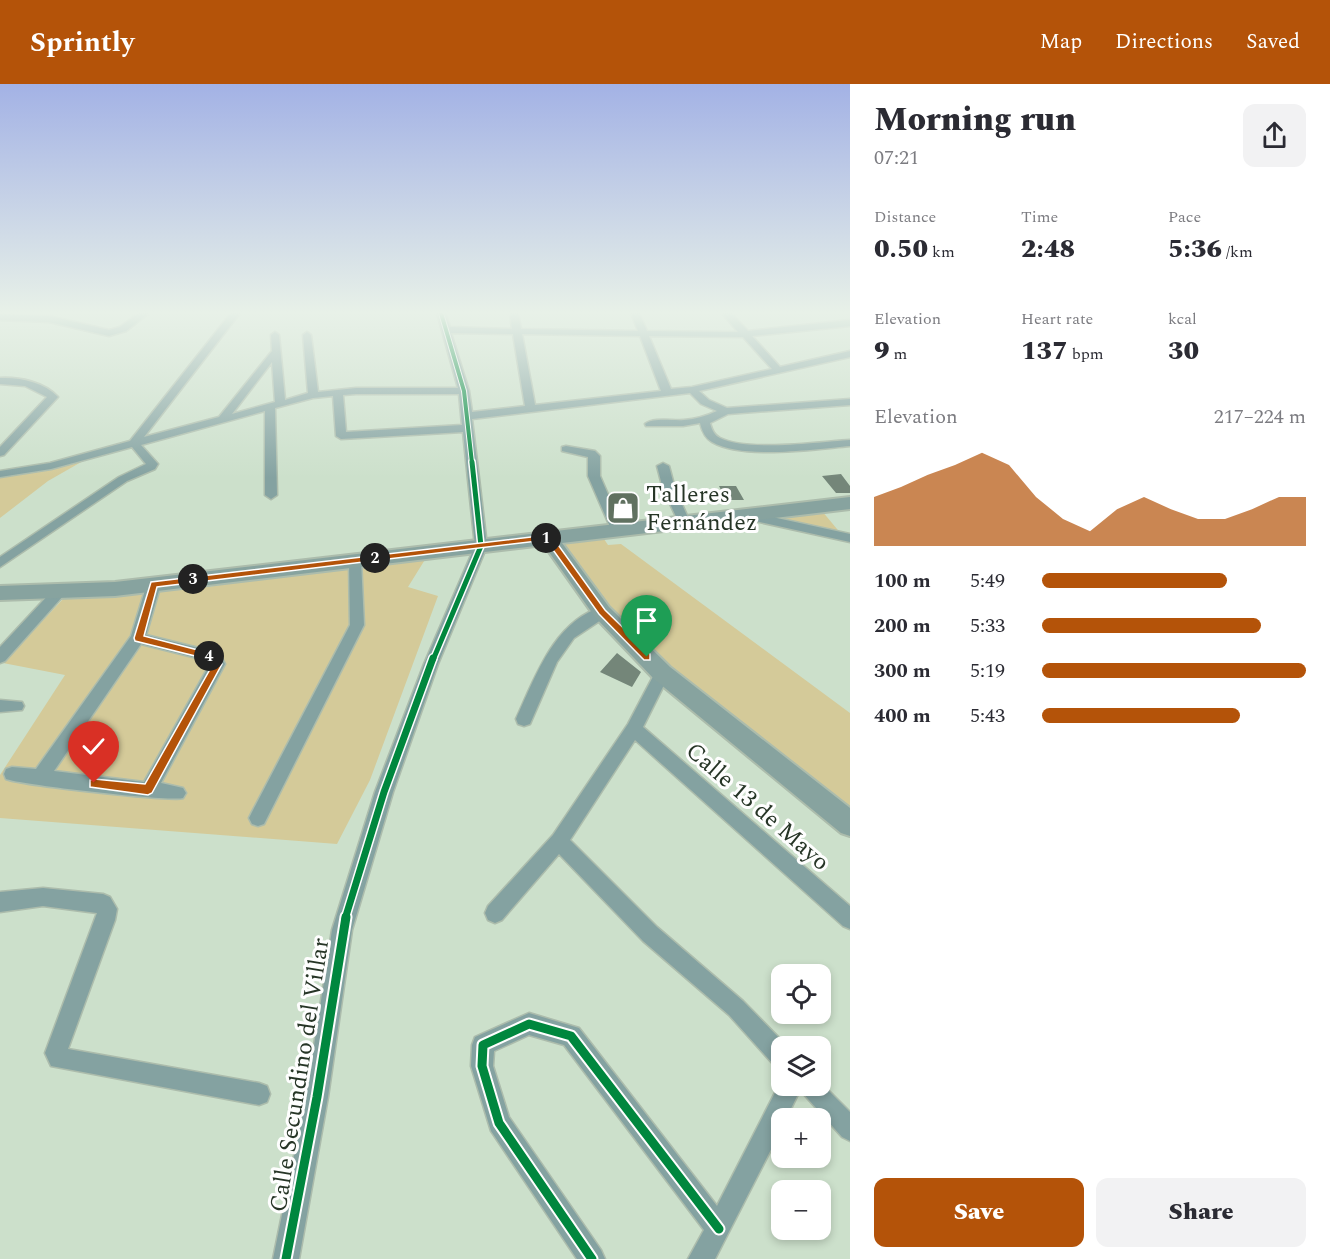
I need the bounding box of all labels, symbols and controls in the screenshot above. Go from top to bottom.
text: Sprintly [30,21,134,64]
text: Map [1040,26,1082,58]
text: Directions [1115,26,1213,58]
text: Saved [1246,26,1300,58]
text: Morning run [874,95,1076,145]
button: share [1243,104,1306,167]
text: 07:21 [874,143,919,173]
text: Distance [874,205,936,229]
text: Time [1021,205,1058,229]
text: Pace [1168,205,1201,229]
text: 0.50 [874,229,928,269]
text: 2:48 [1021,229,1075,269]
text: 5:36 [1168,229,1222,269]
text: km [928,240,955,264]
text: /km [1222,240,1253,264]
text: Elevation [874,307,941,331]
text: Heart rate [1021,307,1093,331]
text: kcal [1168,307,1197,331]
text: 9 [874,331,890,371]
text: 137 [1021,331,1068,371]
text: 30 [1168,331,1199,371]
text: m [890,342,907,366]
text: bpm [1068,342,1104,366]
text: Elevation [874,402,958,432]
text: 217–224 m [1214,402,1306,432]
place label: Talleres Fernández [646,477,757,541]
shop icon: Talleres Fernández [605,490,641,526]
pin: 1 [531,523,561,553]
text: 1 [542,526,550,550]
pin: 2 [360,543,390,573]
text: 2 [371,546,379,570]
pin: 3 [178,564,208,594]
text: 100 m [874,566,931,596]
text: 5:49 [970,566,1005,596]
text: 3 [189,567,197,591]
pin [621,595,672,657]
icon: arrive [630,604,663,637]
text: 200 m [874,611,931,641]
text: 5:33 [970,611,1005,641]
pin: 4 [194,641,224,671]
text: 4 [205,644,213,668]
text: 300 m [874,656,931,686]
text: 5:19 [970,656,1005,686]
text: 400 m [874,701,931,731]
text: 5:43 [970,701,1005,731]
pin [68,721,119,783]
icon: check [77,730,110,763]
street label: Calle 13 de Mayo [677,734,837,880]
street label: Calle Secundino del Villar [261,935,339,1215]
map controls [771,964,831,1240]
button: locate [771,964,831,1024]
button: layers [771,1036,831,1096]
button: + [771,1108,831,1168]
button: Save [874,1178,1084,1247]
button: Share [1096,1178,1306,1247]
button: − [771,1180,831,1240]

